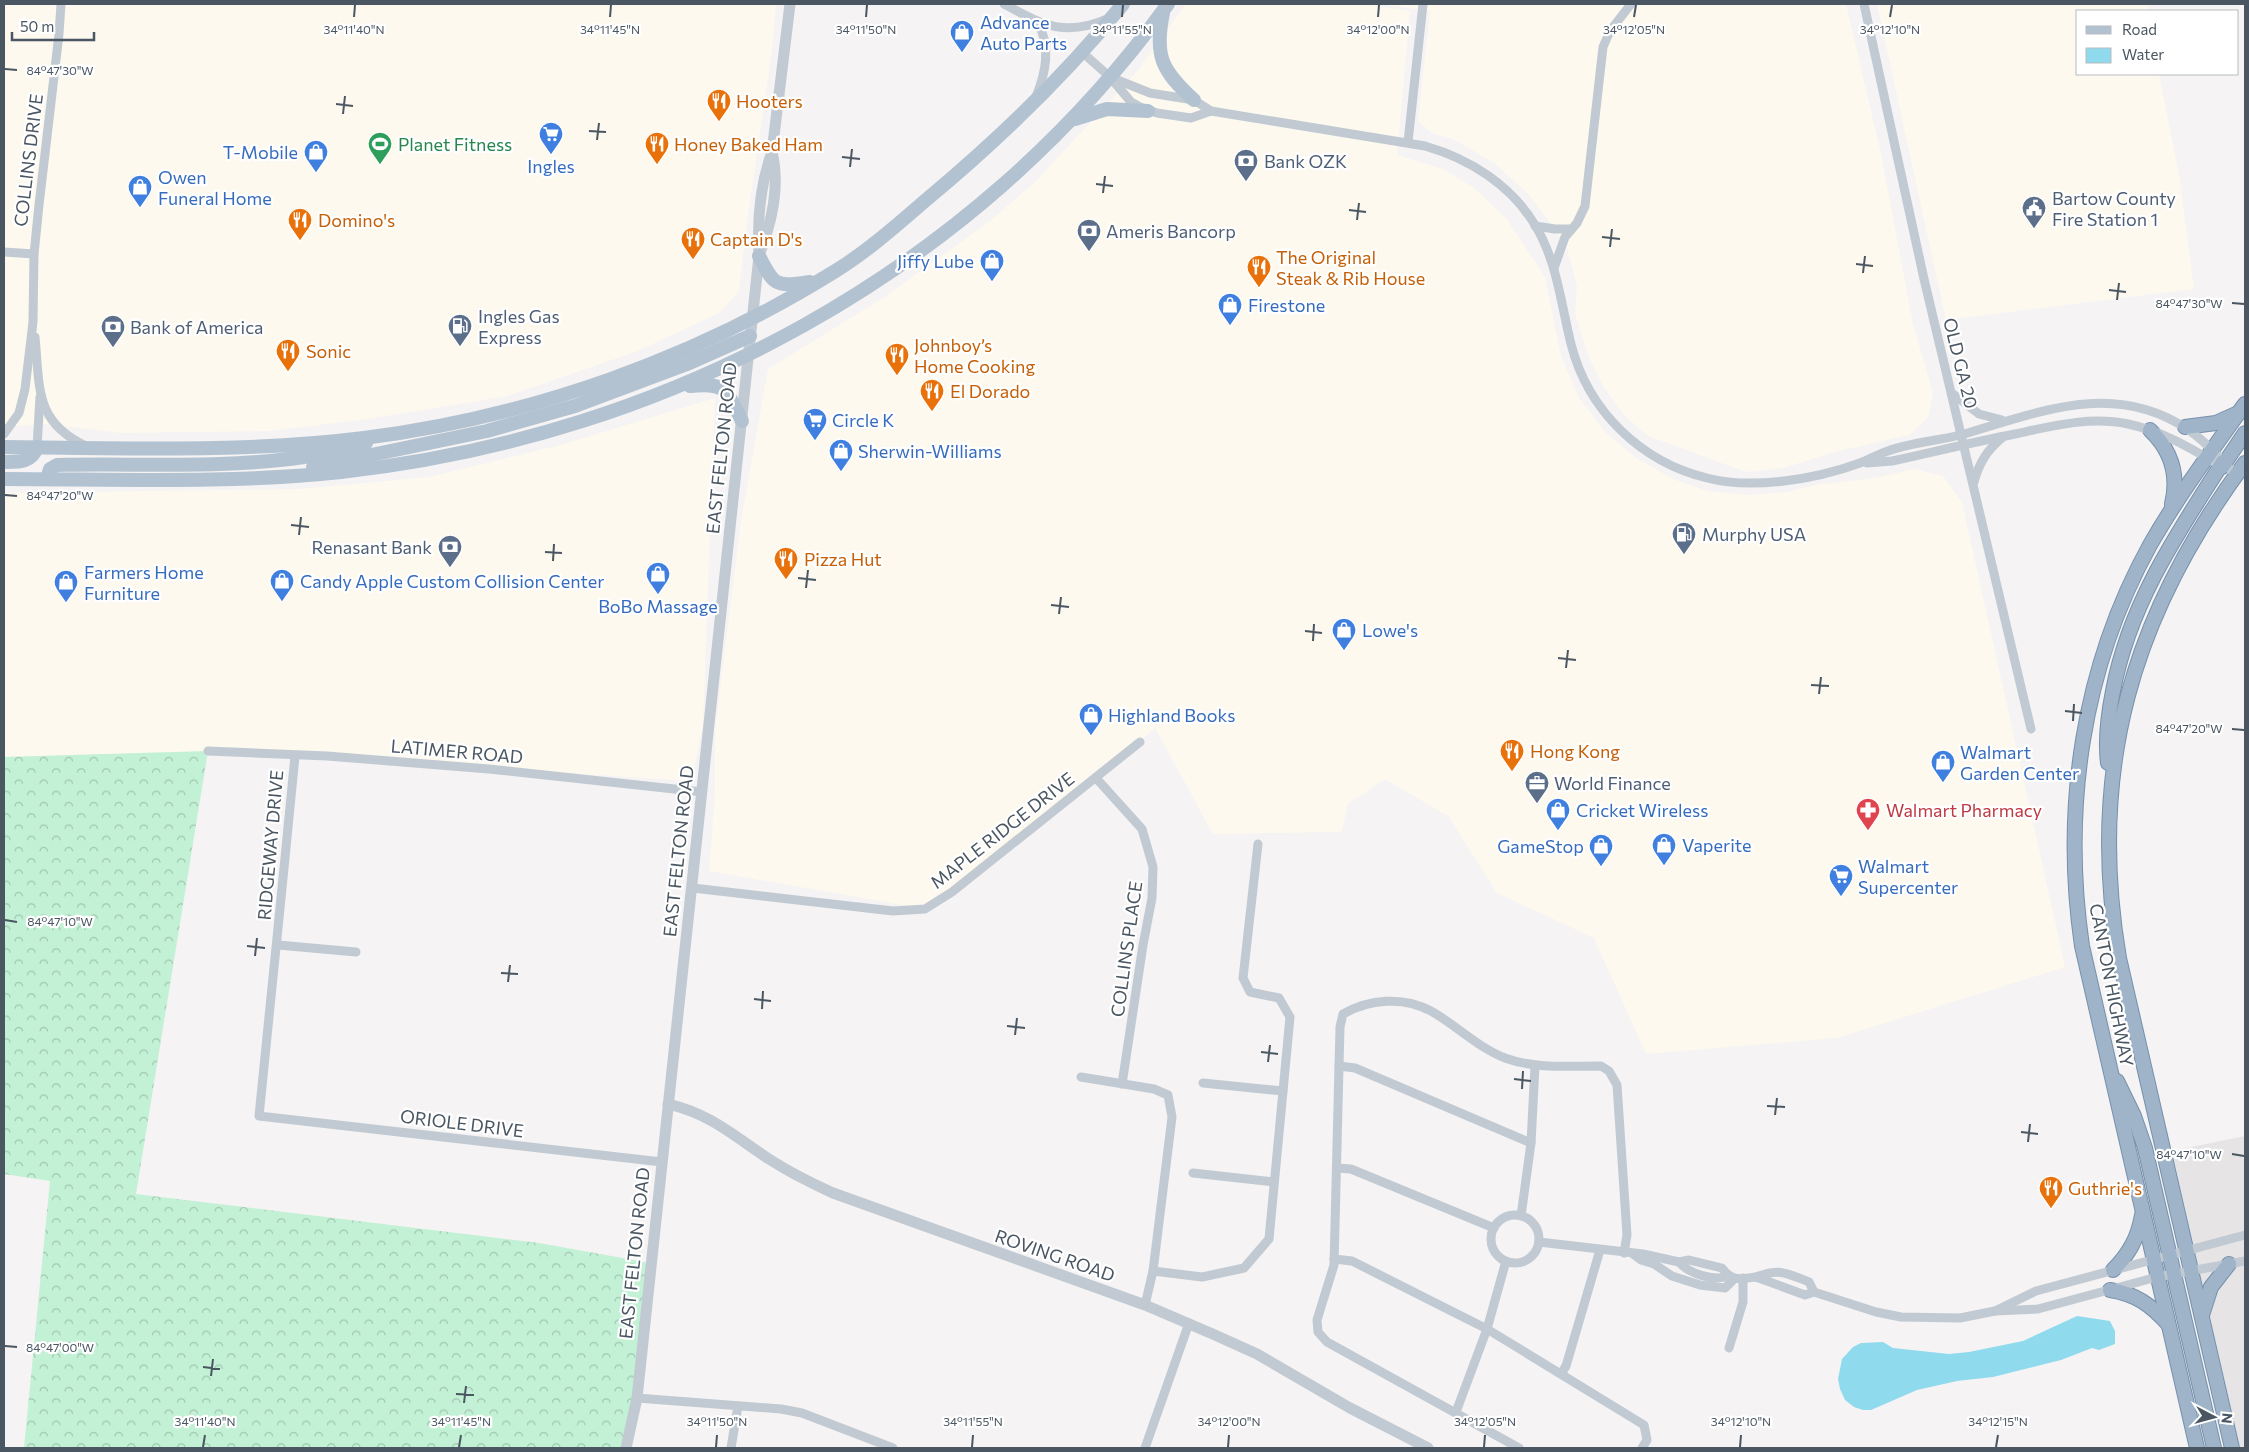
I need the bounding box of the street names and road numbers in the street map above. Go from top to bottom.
street label: COLLINS DRIVE [9,92,47,228]
street label: OLD GA 20 [1939,315,1983,411]
street label: EAST FELTON ROAD [701,361,741,535]
street label: LATIMER ROAD [390,734,524,768]
street label: EAST FELTON ROAD [658,764,698,938]
street label: MAPLE RIDGE DRIVE [926,767,1078,893]
street label: RIDGEWAY DRIVE [252,769,288,921]
street label: COLLINS PLACE [1106,880,1146,1018]
street label: CANTON HIGHWAY [2085,902,2139,1069]
street label: ORIOLE DRIVE [399,1105,525,1141]
street label: EAST FELTON ROAD [614,1166,654,1340]
street label: ROVING ROAD [992,1224,1118,1286]

